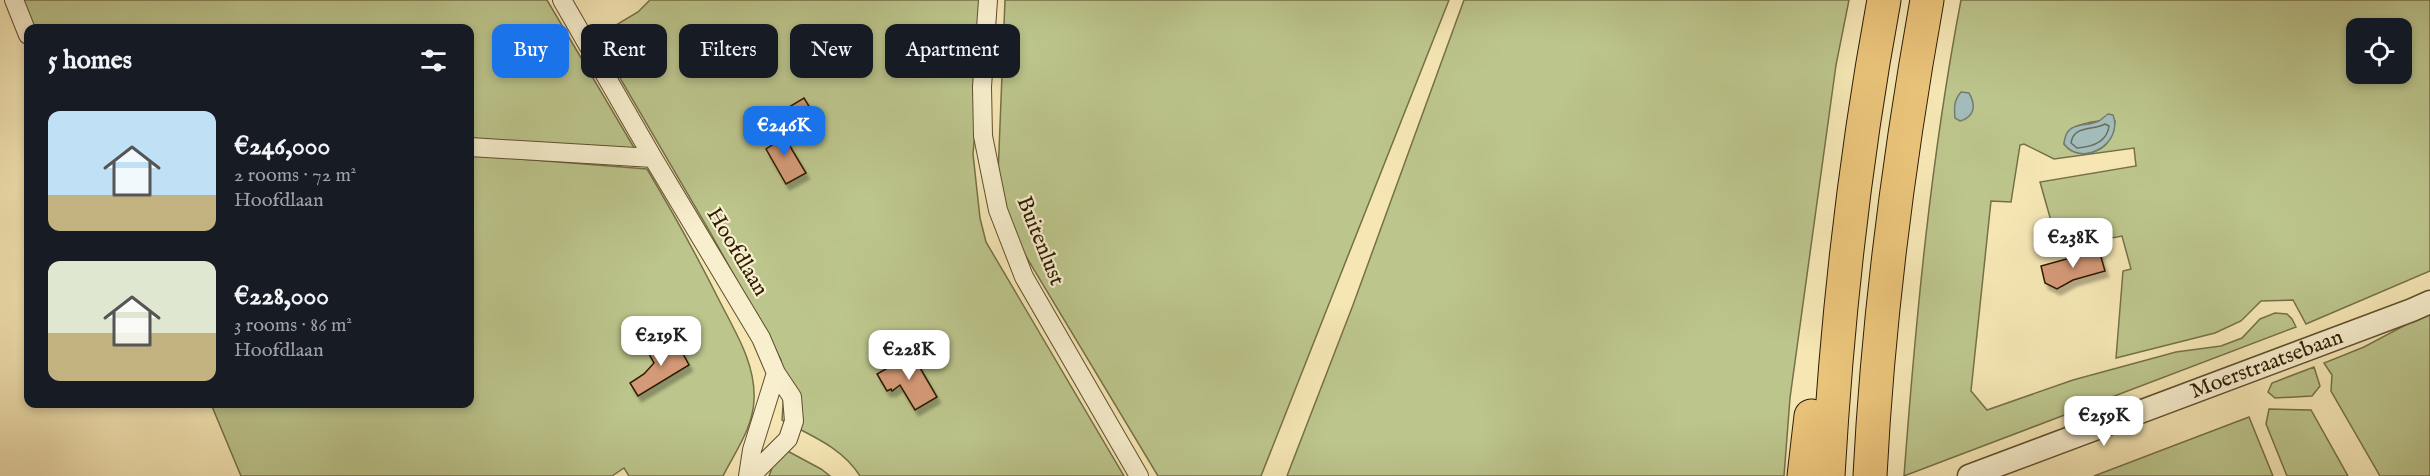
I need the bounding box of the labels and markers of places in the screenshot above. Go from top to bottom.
pin: €246K [742,106,826,157]
pin: €238K [2031,218,2115,269]
pin: €219K [619,316,703,367]
pin: €228K [867,330,951,381]
pin: €259K [2062,396,2146,447]

